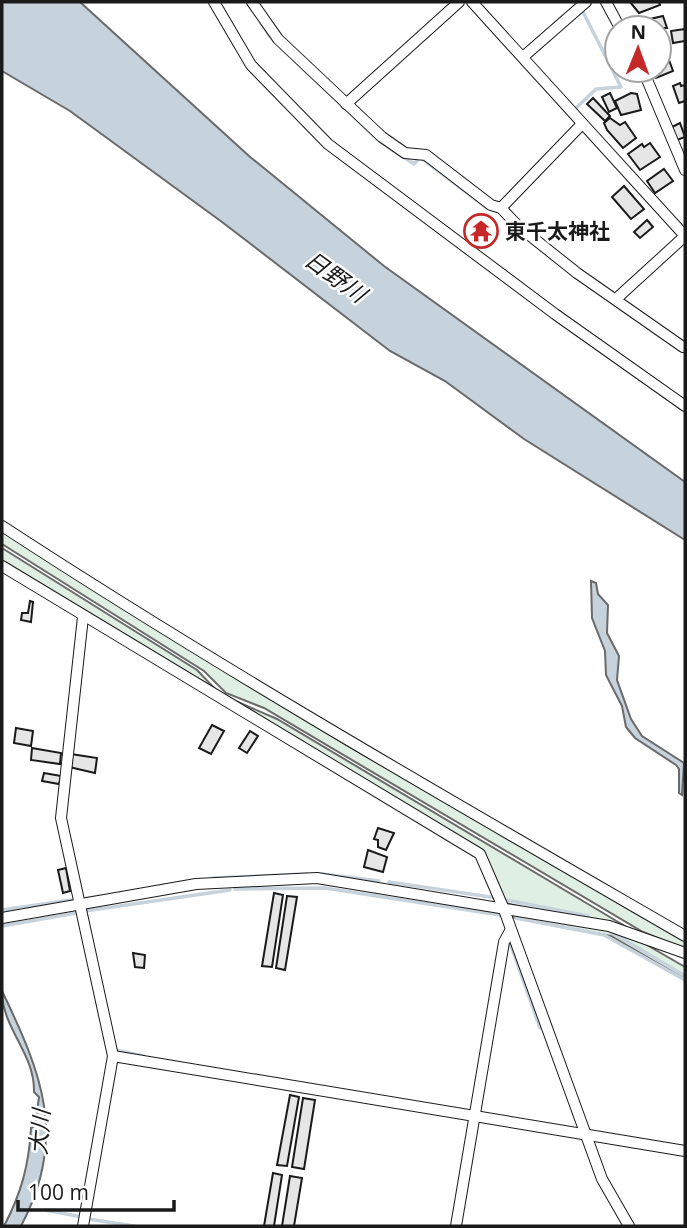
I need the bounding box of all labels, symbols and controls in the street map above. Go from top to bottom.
north arrow [603,14,673,84]
text: N [630,19,646,45]
temple icon: 東千太神社 [462,212,500,250]
place label: 東千太神社 [505,217,610,245]
water label: 日野川 [299,243,376,311]
water label: 大川 [21,1105,57,1156]
scale bar [18,1168,173,1212]
text: 100 m [28,1178,89,1206]

